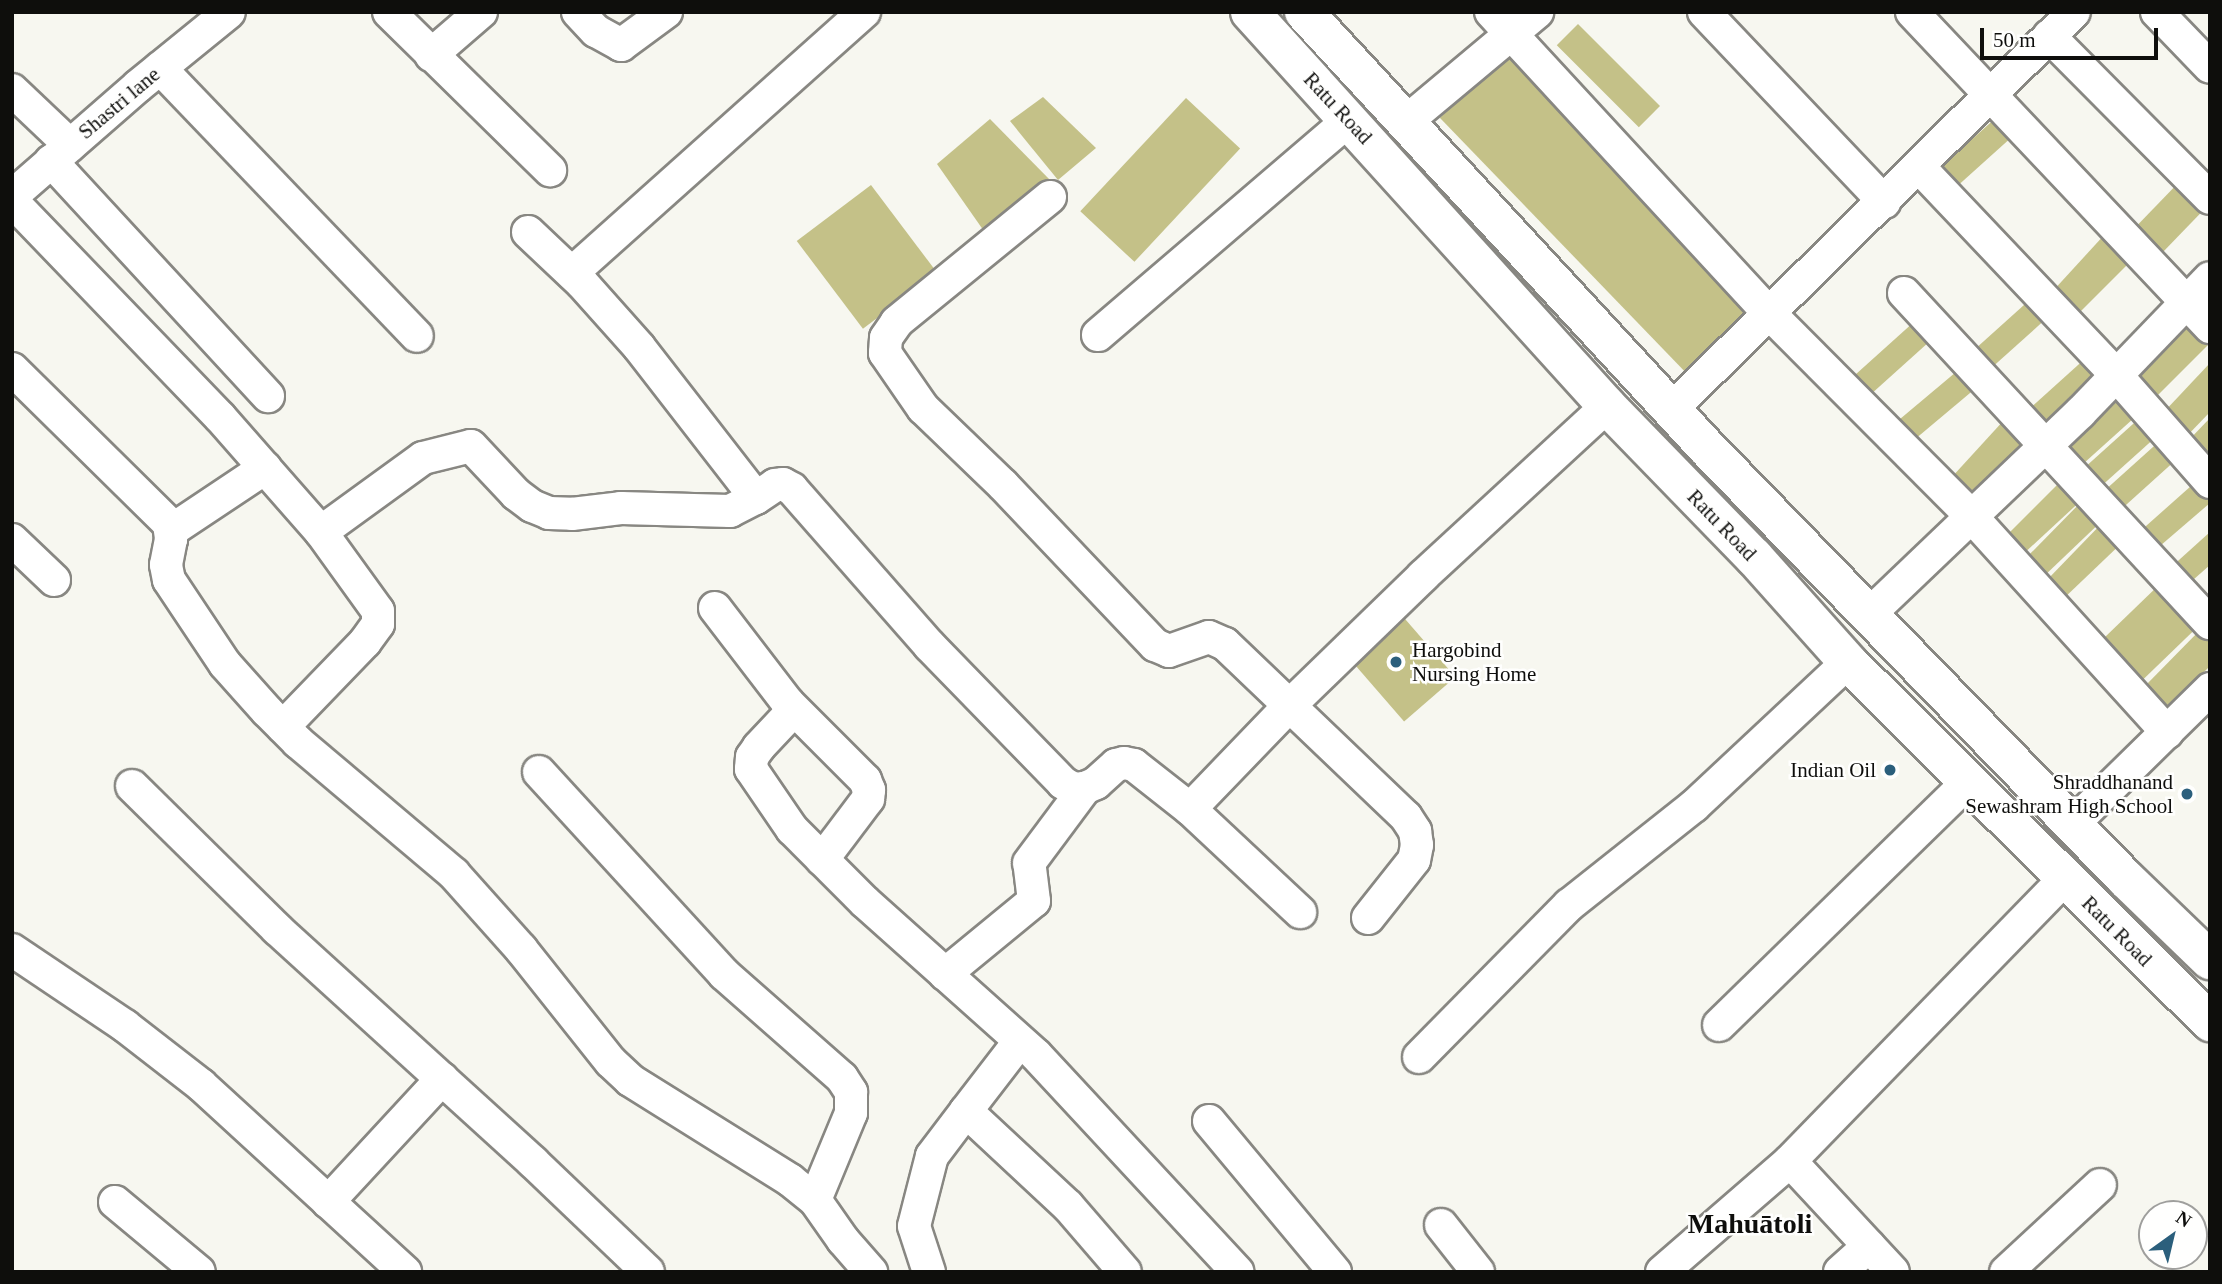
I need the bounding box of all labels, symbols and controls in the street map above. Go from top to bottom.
scale bar [1984,14,2162,58]
text: 50 m [1993,28,2036,52]
street label: Shastri lane [73,62,165,144]
street label: Ratu Road [1298,67,1378,149]
street label: Ratu Road [1682,484,1762,566]
place label: Hargobind Nursing Home [1412,637,1536,687]
marker: Hargobind Nursing Home [1386,652,1406,672]
place label: Indian Oil [1790,757,1876,783]
marker: Indian Oil [1882,762,1898,778]
place label: Shraddhanand Sewashram High School [1965,769,2173,819]
marker: Shraddhanand Sewashram High School [2179,786,2195,802]
street label: Ratu Road [2077,891,2157,971]
north arrow [2138,1200,2208,1270]
text: N [2172,1206,2195,1231]
district label: Mahuātoli [1688,1207,1812,1241]

